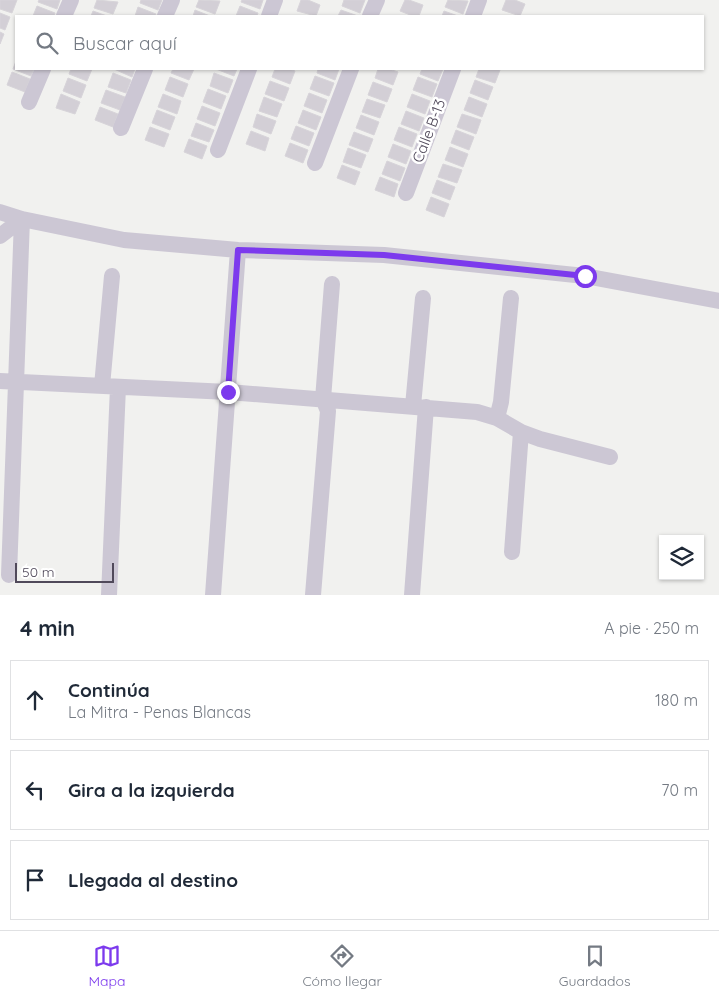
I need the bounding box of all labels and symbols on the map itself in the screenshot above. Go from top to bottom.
street label: Calle B-13 [408,96,449,165]
route start [574,265,597,288]
route end [217,381,240,404]
scale bar [15,560,114,583]

